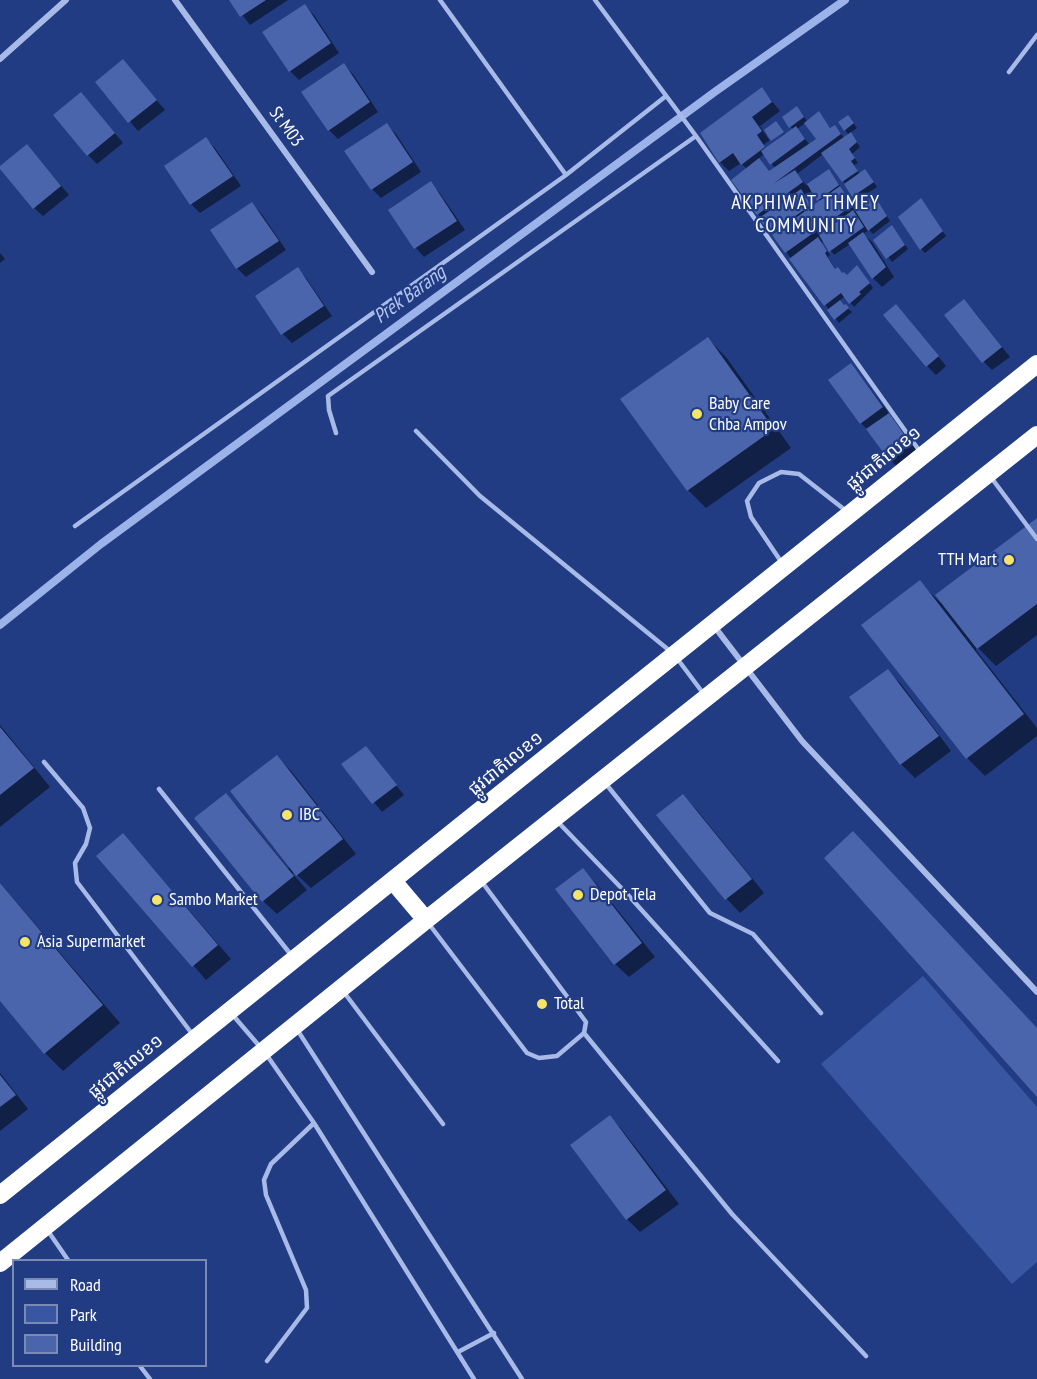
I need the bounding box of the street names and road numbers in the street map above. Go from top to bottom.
street label: St M03 [264,103,308,151]
street label: ផ្លូវជាតិលេខ១ [842,422,926,496]
street label: ផ្លូវជាតិលេខ១ [464,727,548,801]
street label: ផ្លូវជាតិលេខ១ [84,1030,168,1104]

